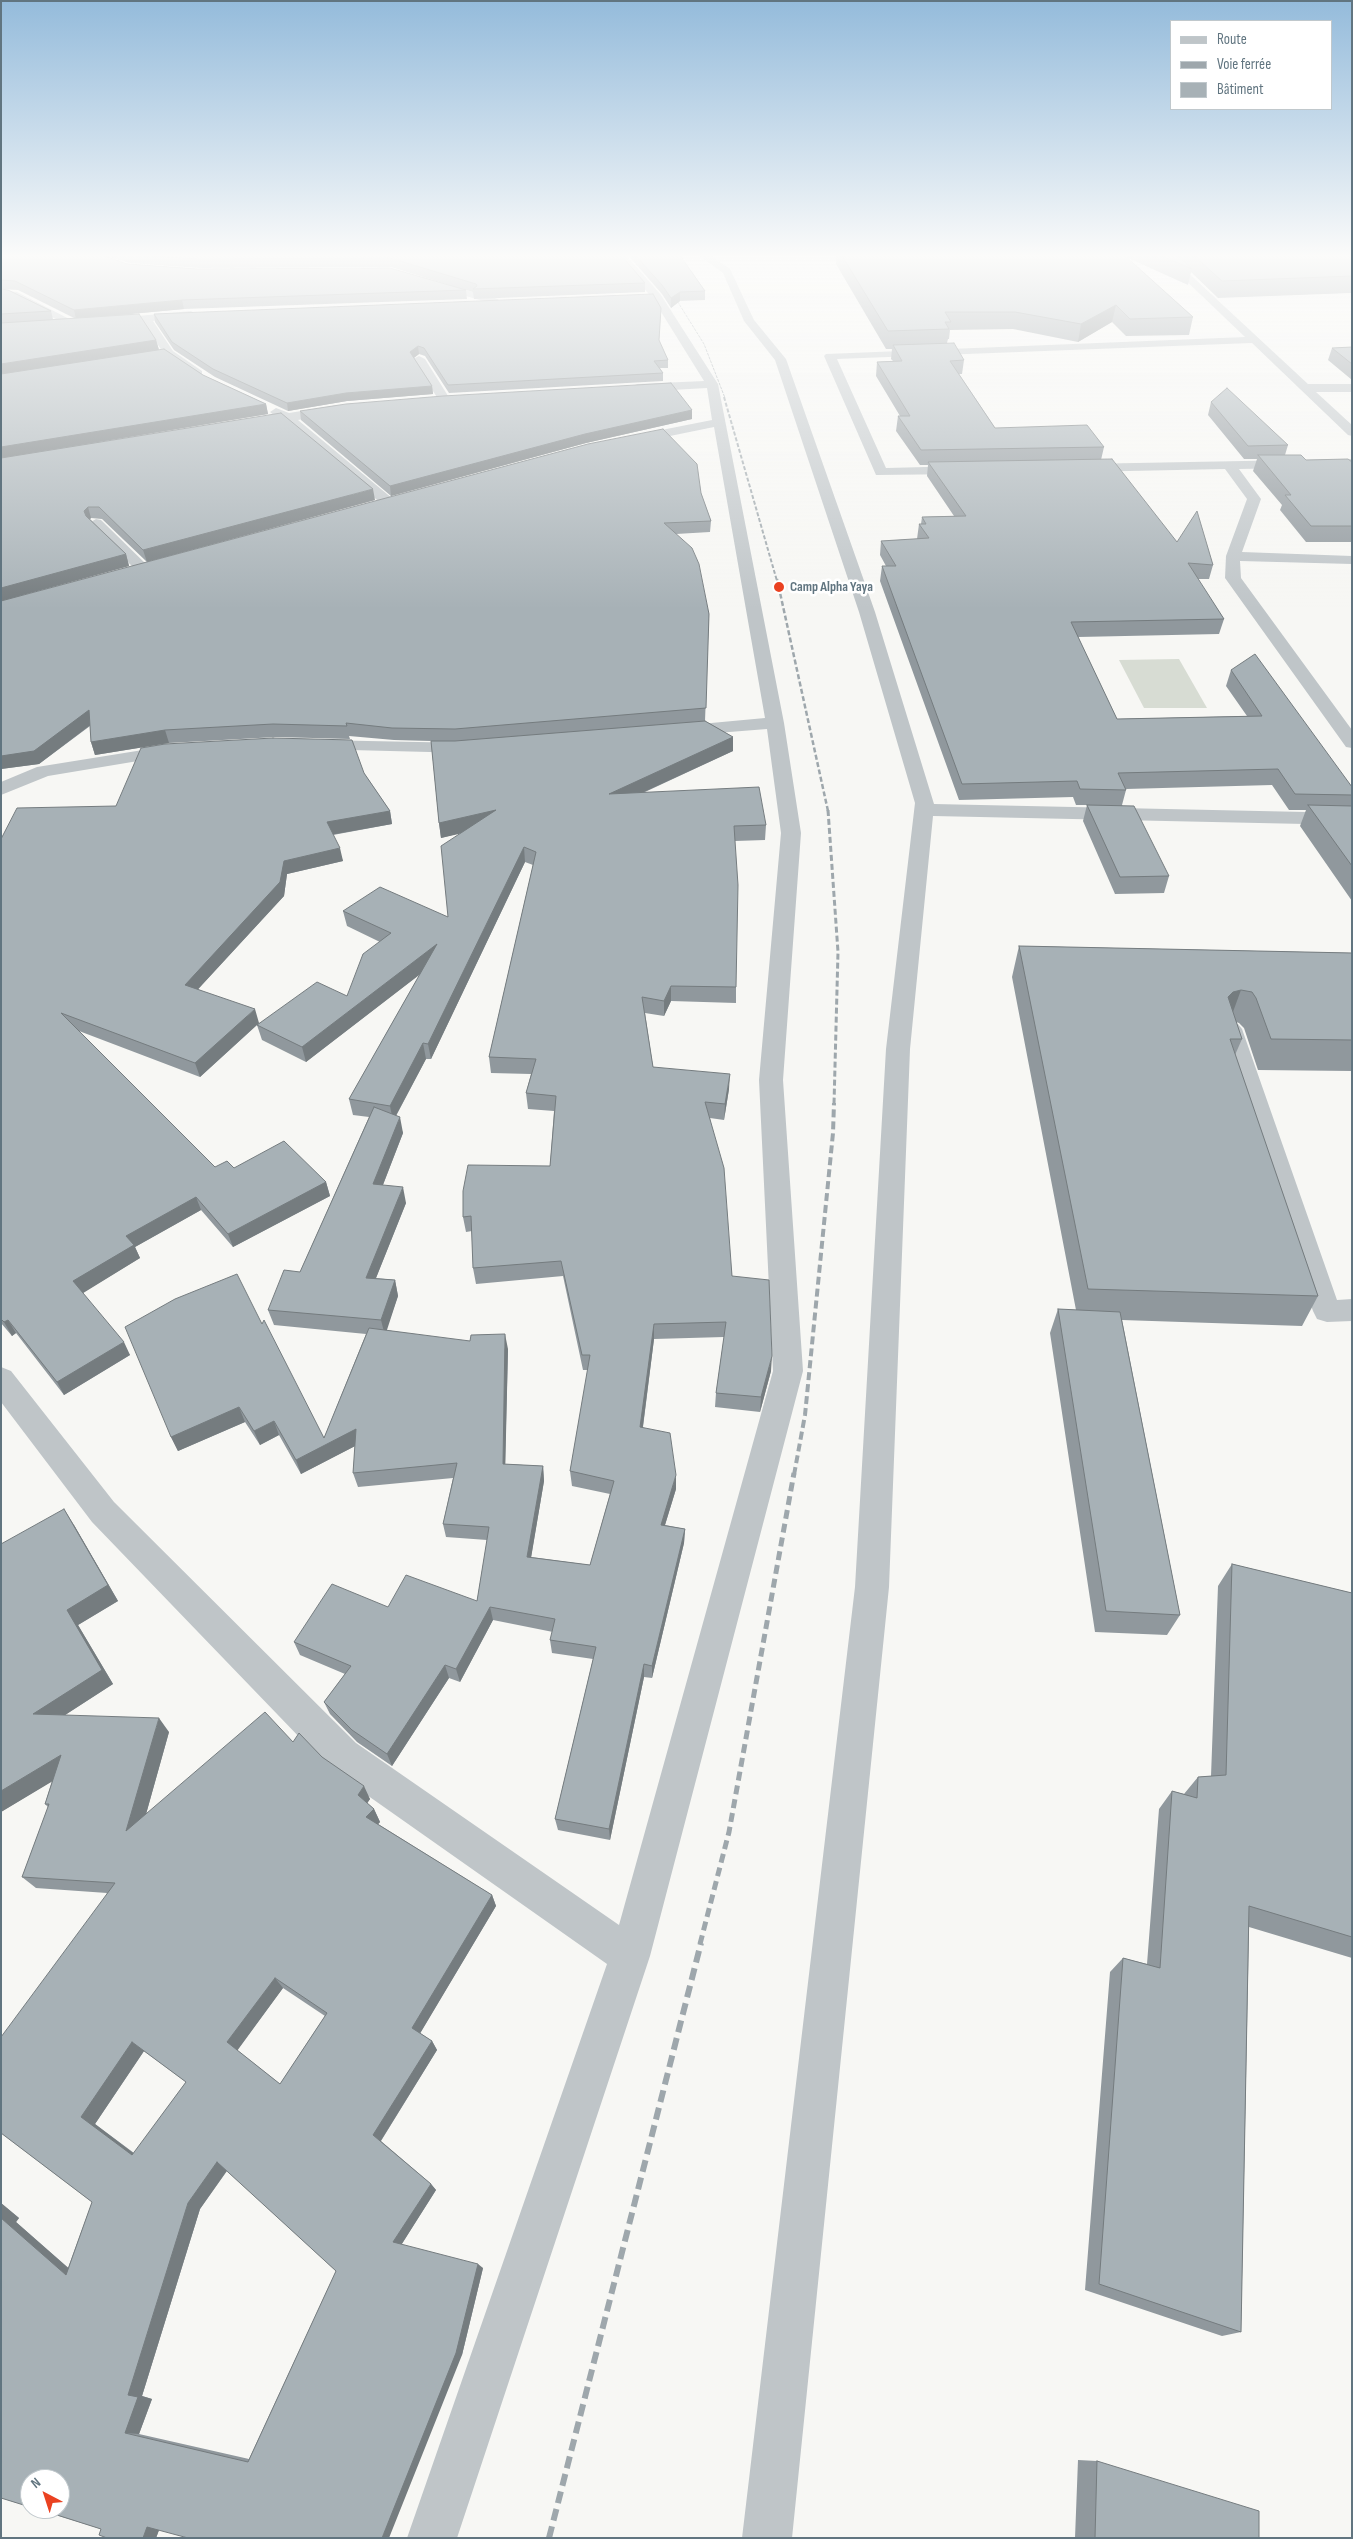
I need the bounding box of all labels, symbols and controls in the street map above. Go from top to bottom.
legend [1170,20,1333,110]
text: Route [1217,30,1247,49]
text: Voie ferrée [1217,55,1271,74]
text: Bâtiment [1217,80,1264,99]
place label: Camp Alpha Yaya [790,579,873,595]
marker: Camp Alpha Yaya [772,580,786,594]
north arrow [20,2469,70,2519]
text: N [27,2474,44,2492]

